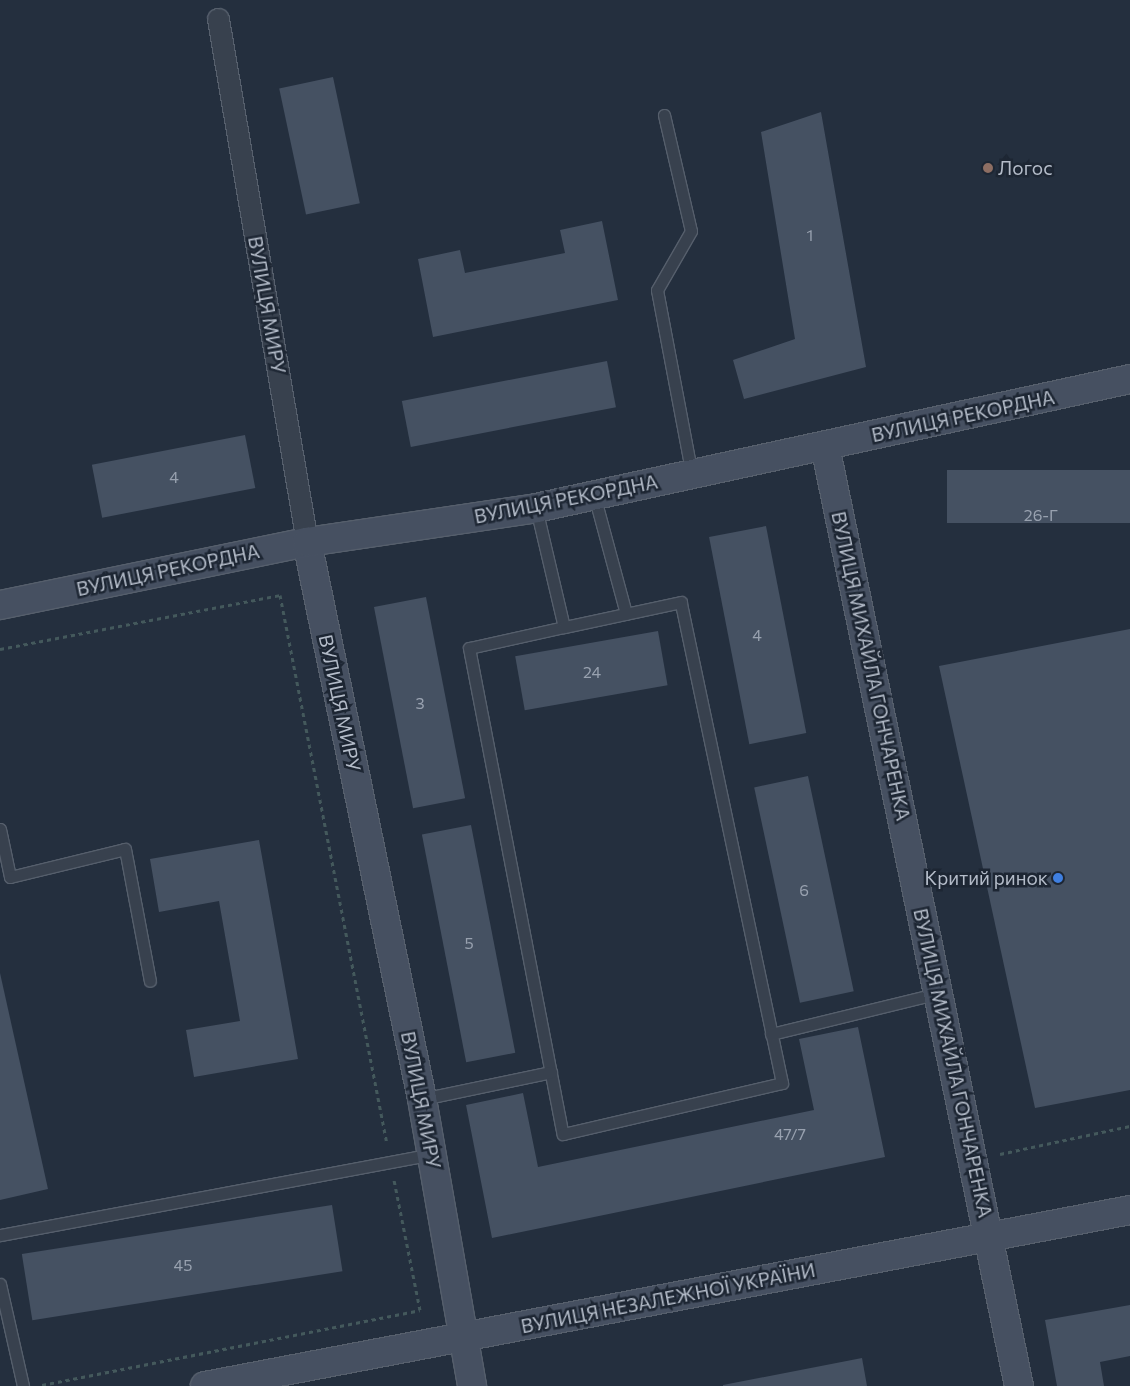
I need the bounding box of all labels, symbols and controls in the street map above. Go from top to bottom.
place label: Логос [998,157,1053,179]
marker: Логос [982,162,994,174]
house number: 1 [807,225,813,245]
street label: ВУЛИЦЯ МИРУ [244,234,290,376]
street label: ВУЛИЦЯ РЕКОРДНА [869,385,1057,447]
house number: 4 [169,467,179,487]
street label: ВУЛИЦЯ РЕКОРДНА [472,470,660,528]
house number: 26-Г [1024,505,1058,525]
street label: ВУЛИЦЯ МИХАЙЛА ГОНЧАРЕНКА [827,509,915,823]
street label: ВУЛИЦЯ РЕКОРДНА [74,539,262,601]
house number: 4 [752,625,762,645]
street label: ВУЛИЦЯ МИРУ [314,632,366,774]
house number: 24 [583,662,601,682]
house number: 3 [415,693,425,713]
place label: Критий ринок [925,867,1048,889]
marker: Критий ринок [1052,872,1064,884]
house number: 6 [799,880,809,900]
street label: ВУЛИЦЯ МИХАЙЛА ГОНЧАРЕНКА [909,906,997,1220]
house number: 5 [464,933,474,953]
street label: ВУЛИЦЯ МИРУ [397,1029,445,1171]
house number: 47/7 [774,1124,806,1144]
house number: 45 [174,1255,192,1275]
street label: ВУЛИЦЯ НЕЗАЛЕЖНОЇ УКРАЇНИ [519,1258,817,1338]

